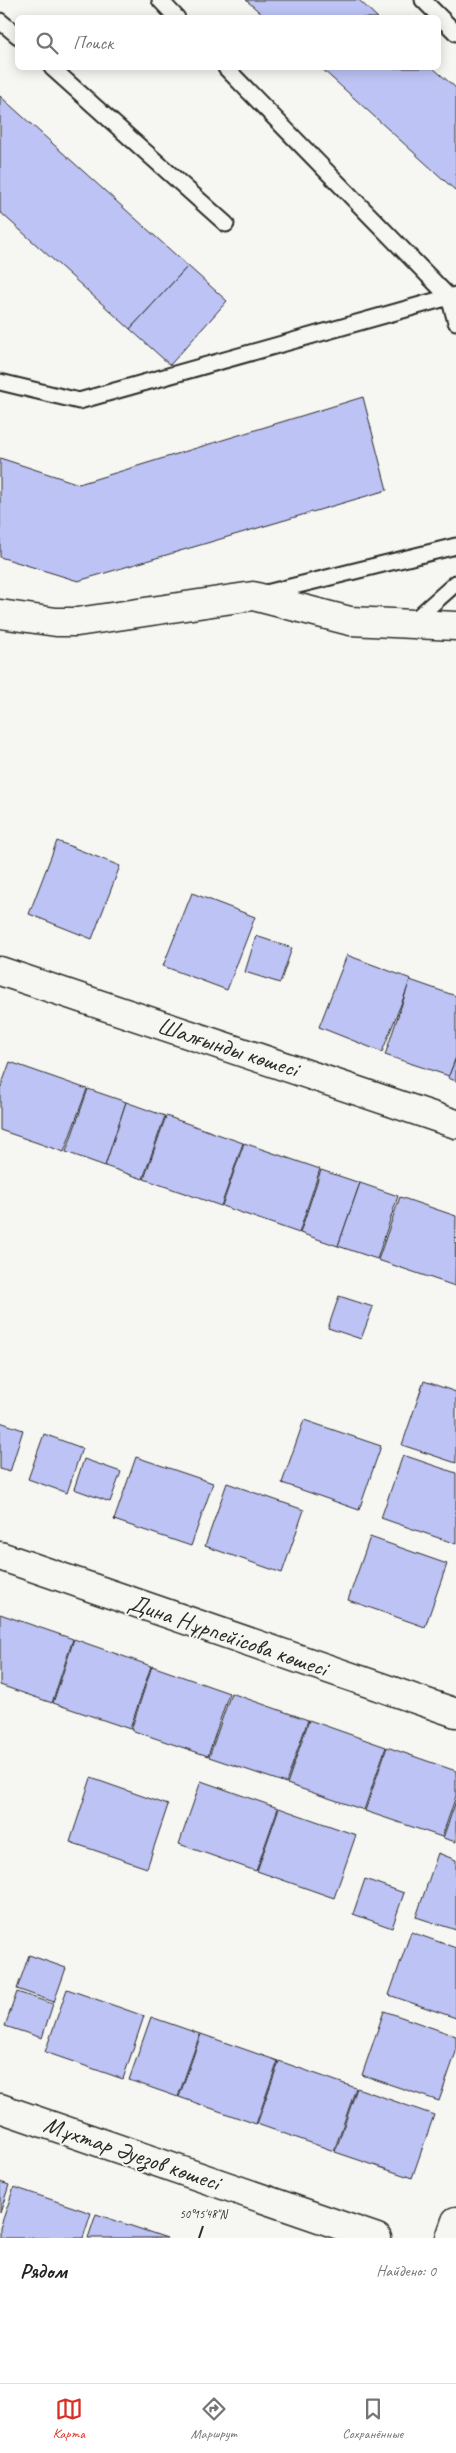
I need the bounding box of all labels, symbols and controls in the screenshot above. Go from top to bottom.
search box [15,15,441,70]
icon: search [33,29,61,57]
text: Поиск [73,31,113,55]
street label: Шалғынды көшесі [154,1010,304,1085]
street label: Дина Нұрпейісова көшесі [125,1587,334,1684]
street label: Мұхтар Әуезов көшесі [40,2109,226,2199]
text: 50°15'48"N [179,2206,228,2222]
text: Рядом [20,2258,67,2284]
text: Найдено: 0 [376,2261,436,2281]
tab: Карта [53,2395,85,2442]
tab: Маршрут [191,2395,237,2442]
tab: Сохранённые [342,2395,403,2442]

